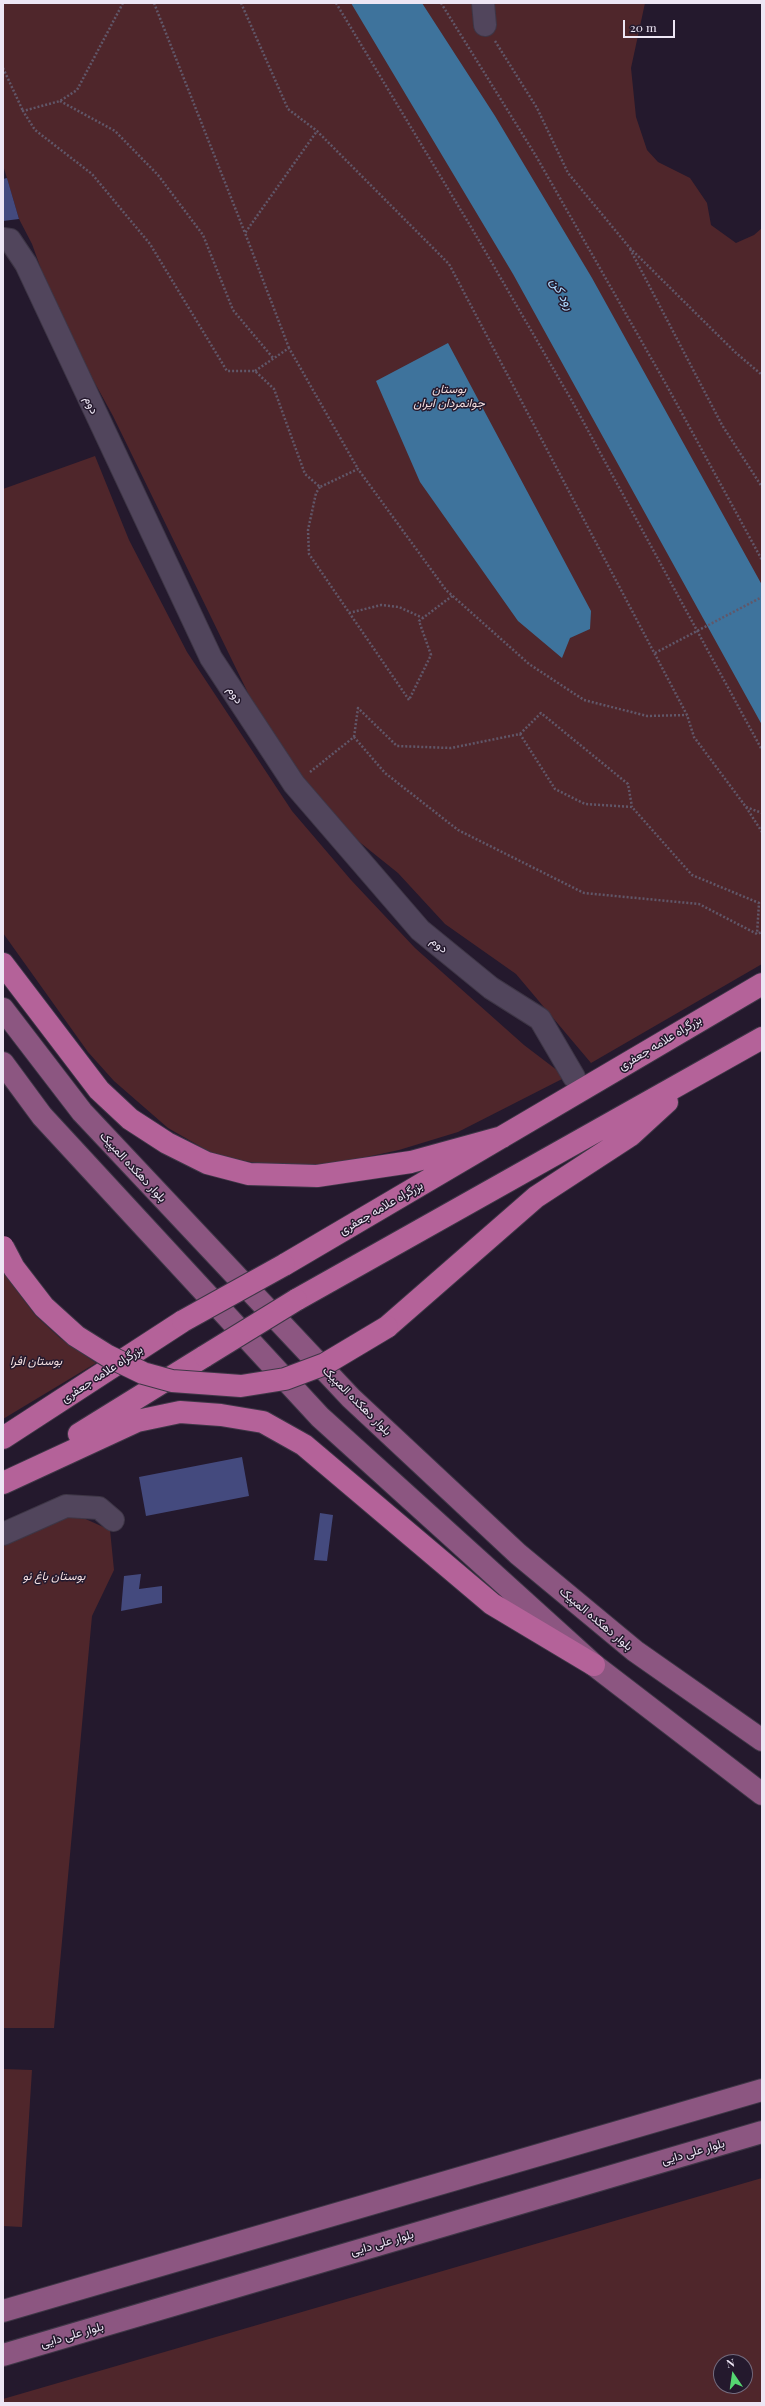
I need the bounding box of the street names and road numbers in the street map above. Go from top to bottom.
street label: دوم [81,394,101,416]
street label: دوم [224,683,246,707]
street label: دوم [427,934,451,956]
street label: بزرگراه علامه جعفری [616,1012,704,1074]
street label: بلوار دهکده المپیک [97,1129,169,1205]
street label: بزرگراه علامه جعفری [336,1178,426,1238]
street label: بزرگراه علامه جعفری [58,1342,146,1406]
street label: بلوار دهکده المپیک [320,1364,394,1438]
street label: بلوار دهکده المپیک [556,1584,636,1654]
street label: بلوار علی دایی [660,2136,726,2168]
street label: بلوار علی دایی [349,2227,415,2259]
street label: بلوار علی دایی [39,2319,105,2351]

